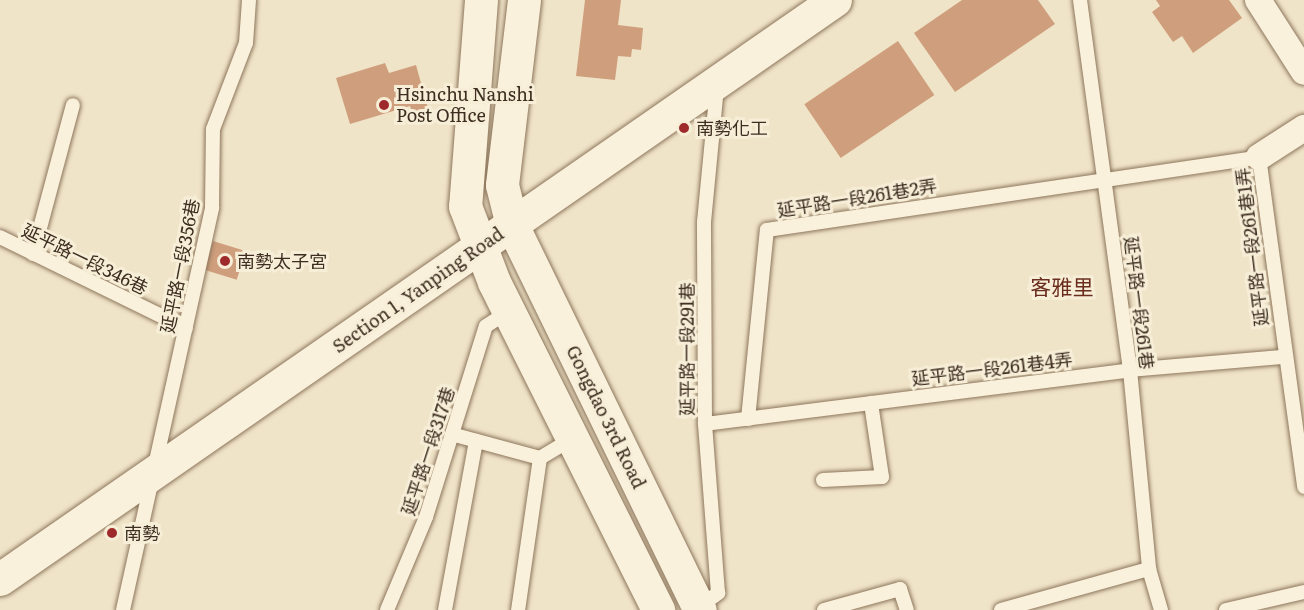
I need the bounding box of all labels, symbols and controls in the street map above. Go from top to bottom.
place label: Hsinchu Nanshi Post Office [396,84,534,127]
marker: Hsinchu Nanshi Post Office [377,98,391,112]
place label: 南勢化工 [696,117,768,139]
marker: 南勢化工 [677,121,691,135]
street label: 延平路一段261巷1弄 [1232,167,1272,327]
street label: 延平路一段261巷2弄 [776,175,938,221]
street label: 延平路一段356巷 [156,197,204,335]
street label: 延平路一段346巷 [19,219,151,299]
street label: Section 1, Yanping Road [328,223,508,357]
street label: 延平路一段261巷 [1120,235,1158,371]
place label: 南勢太子宮 [237,250,327,272]
marker: 南勢太子宮 [218,254,232,268]
district label: 客雅里 [1031,273,1093,299]
street label: 延平路一段291巷 [676,282,698,416]
street label: Gongdao 3rd Road [562,342,650,492]
street label: 延平路一段261巷4弄 [910,348,1074,390]
street label: 延平路一段317巷 [397,384,459,518]
place label: 南勢 [124,522,160,544]
marker: 南勢 [105,526,119,540]

